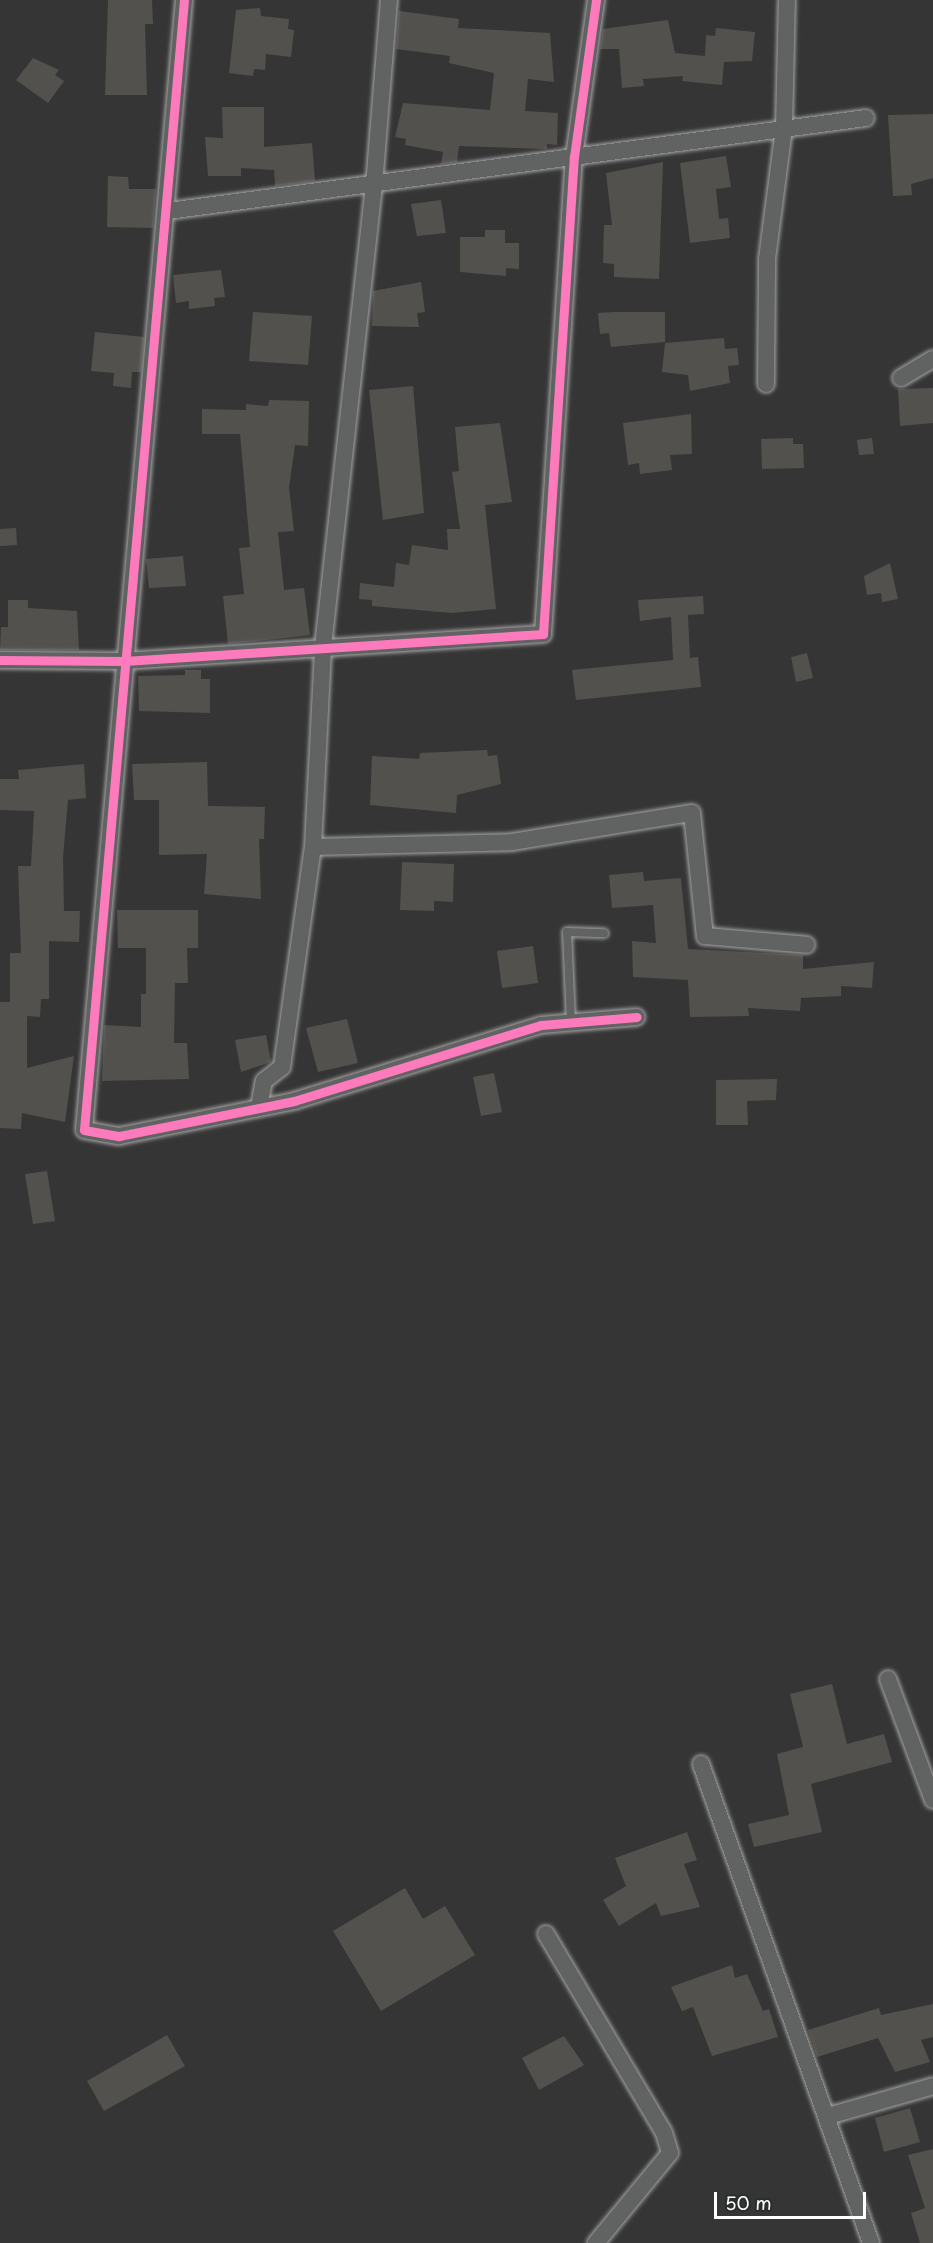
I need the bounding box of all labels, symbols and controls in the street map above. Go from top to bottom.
scale bar [717,2180,868,2218]
text: 50 m [725,2189,772,2216]

